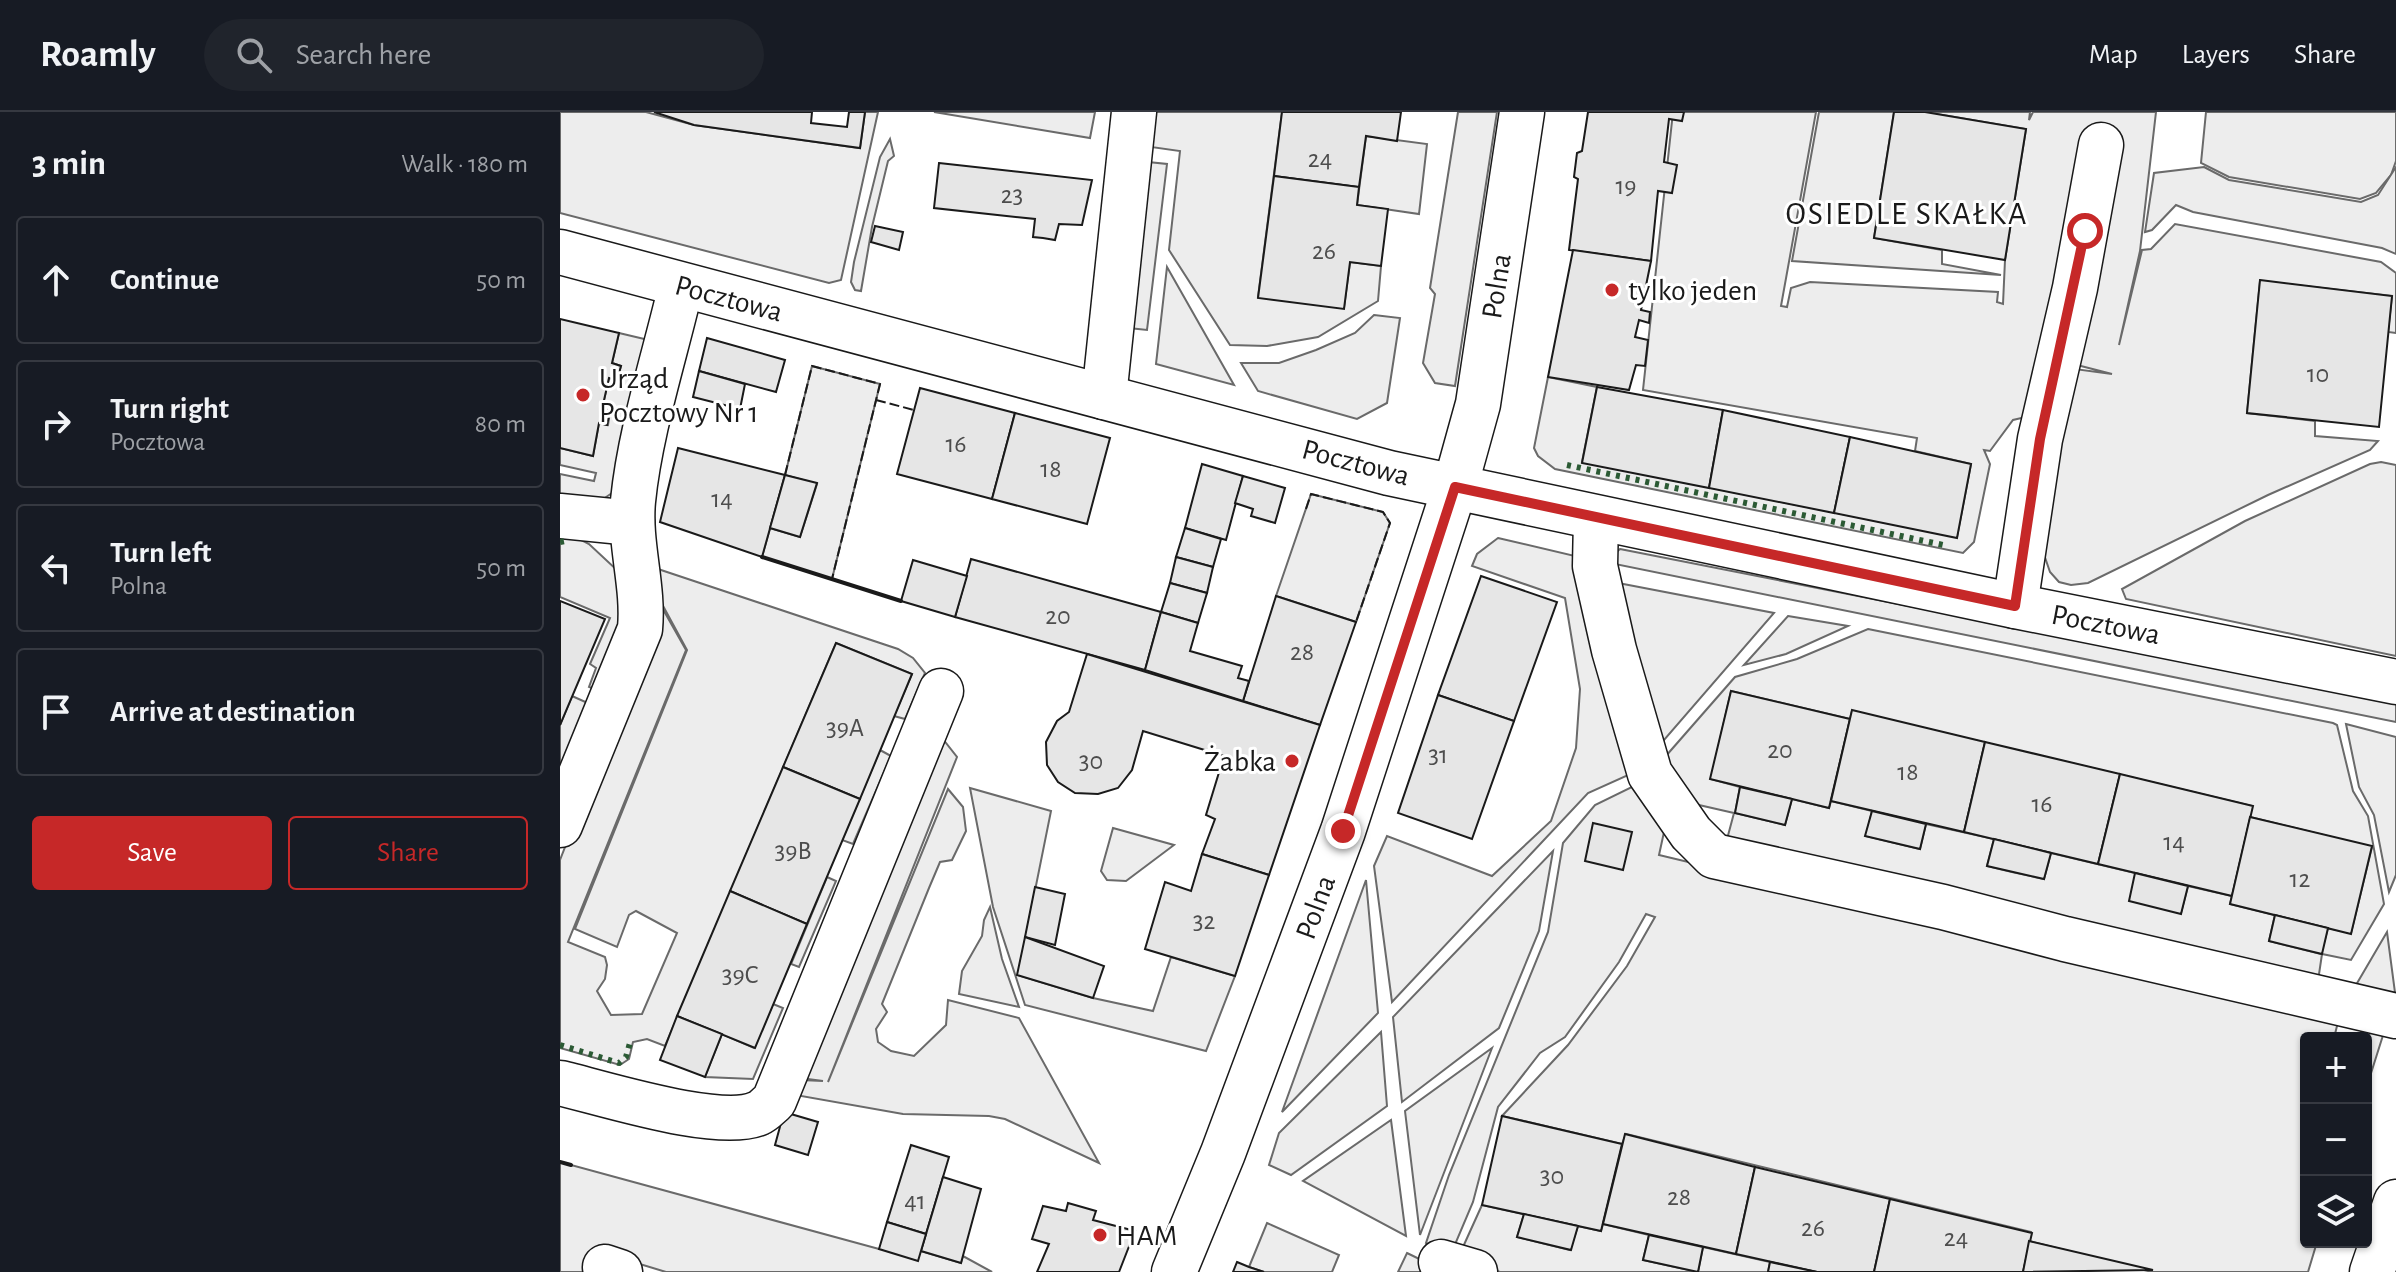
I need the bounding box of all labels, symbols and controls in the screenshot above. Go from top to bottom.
search box [204,19,764,91]
icon: search [232,33,276,77]
text: Roamly [40,36,156,74]
text: Search here [296,40,431,70]
text: Map [2089,41,2138,69]
text: Layers [2182,41,2250,69]
text: Share [2294,41,2356,69]
house number: 24 [1308,146,1332,172]
text: 3 min [32,147,106,181]
text: Walk · 180 m [401,151,528,177]
house number: 19 [1615,173,1637,199]
house number: 23 [1001,182,1023,208]
district label: OSIEDLE SKAŁKA [1786,198,2028,230]
route start [2067,213,2103,249]
house number: 26 [1312,238,1336,264]
street label: Polna [1477,251,1517,321]
icon: ahead [34,258,78,302]
text: Continue [110,265,219,295]
text: 50 m [476,267,526,293]
street label: Pocztowa [672,270,786,328]
place label: tylko jeden [1628,276,1757,306]
marker: tylko jeden [1603,281,1621,299]
house number: 10 [2307,361,2329,387]
place label: Urząd Pocztowy Nr 1 [599,364,759,428]
marker: Urząd Pocztowy Nr 1 [574,386,592,404]
text: Turn right [110,394,229,424]
icon: right [34,402,78,446]
text: 80 m [475,411,526,437]
text: Pocztowa [110,429,205,455]
house number: 16 [945,431,967,457]
street label: Pocztowa [1299,434,1413,492]
house number: 18 [1040,456,1062,482]
house number: 14 [711,486,733,512]
text: Turn left [110,538,211,568]
icon: left [34,546,78,590]
text: 50 m [476,555,526,581]
text: Polna [110,573,167,599]
street label: Pocztowa [2049,600,2163,650]
house number: 20 [1045,603,1071,629]
house number: 28 [1290,639,1314,665]
icon: arrive [34,690,78,734]
text: Arrive at destination [110,697,356,727]
house number: 39A [826,715,864,741]
house number: 20 [1767,737,1793,763]
house number: 31 [1428,742,1448,768]
place label: Żabka [1204,745,1276,777]
house number: 30 [1079,748,1103,774]
marker: Żabka [1283,752,1301,770]
house number: 18 [1897,759,1919,785]
house number: 16 [2031,791,2053,817]
route end [1325,813,1361,849]
button: Save [32,816,272,890]
button: Share [288,816,528,890]
house number: 14 [2163,829,2185,855]
house number: 39B [775,838,811,864]
house number: 12 [2290,866,2311,892]
street label: Polna [1291,871,1341,943]
house number: 32 [1193,908,1215,934]
house number: 39C [722,962,758,988]
map controls [2300,1032,2372,1248]
button: + [2300,1032,2372,1104]
button: − [2300,1104,2372,1176]
house number: 30 [1540,1163,1564,1189]
button: layers [2300,1176,2372,1248]
house number: 28 [1667,1184,1691,1210]
house number: 41 [904,1188,926,1214]
house number: 26 [1801,1215,1825,1241]
place label: HAM [1116,1221,1178,1251]
house number: 24 [1944,1225,1968,1251]
marker: HAM [1091,1226,1109,1244]

